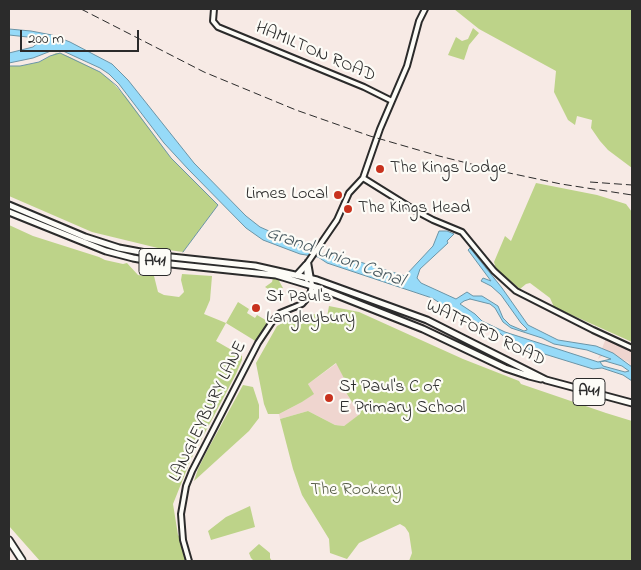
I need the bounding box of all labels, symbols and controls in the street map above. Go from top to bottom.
street label: HAMILTON ROAD [252,18,378,88]
scale bar [22,20,141,52]
text: 200 m [28,28,64,50]
place label: The Kings Lodge [390,158,506,180]
marker: The Kings Lodge [374,163,386,175]
place label: Limes Local [246,184,328,206]
marker: Limes Local [332,189,344,201]
place label: The Kings Head [358,198,470,220]
marker: The Kings Head [342,203,354,215]
water label: Grand Union Canal [263,222,407,294]
road number: A41 [139,248,171,276]
place label: St Paul's Langleybury [266,287,355,330]
street label: WATFORD ROAD [422,296,548,372]
marker: St Paul's Langleybury [250,302,262,314]
street label: LANGLEYBURY LANE [166,338,252,486]
place label: St Paul's C of E Primary School [339,377,466,419]
road number: A41 [573,378,605,406]
marker: St Paul's C of E Primary School [323,392,335,404]
park label: The Rookery [310,480,402,502]

